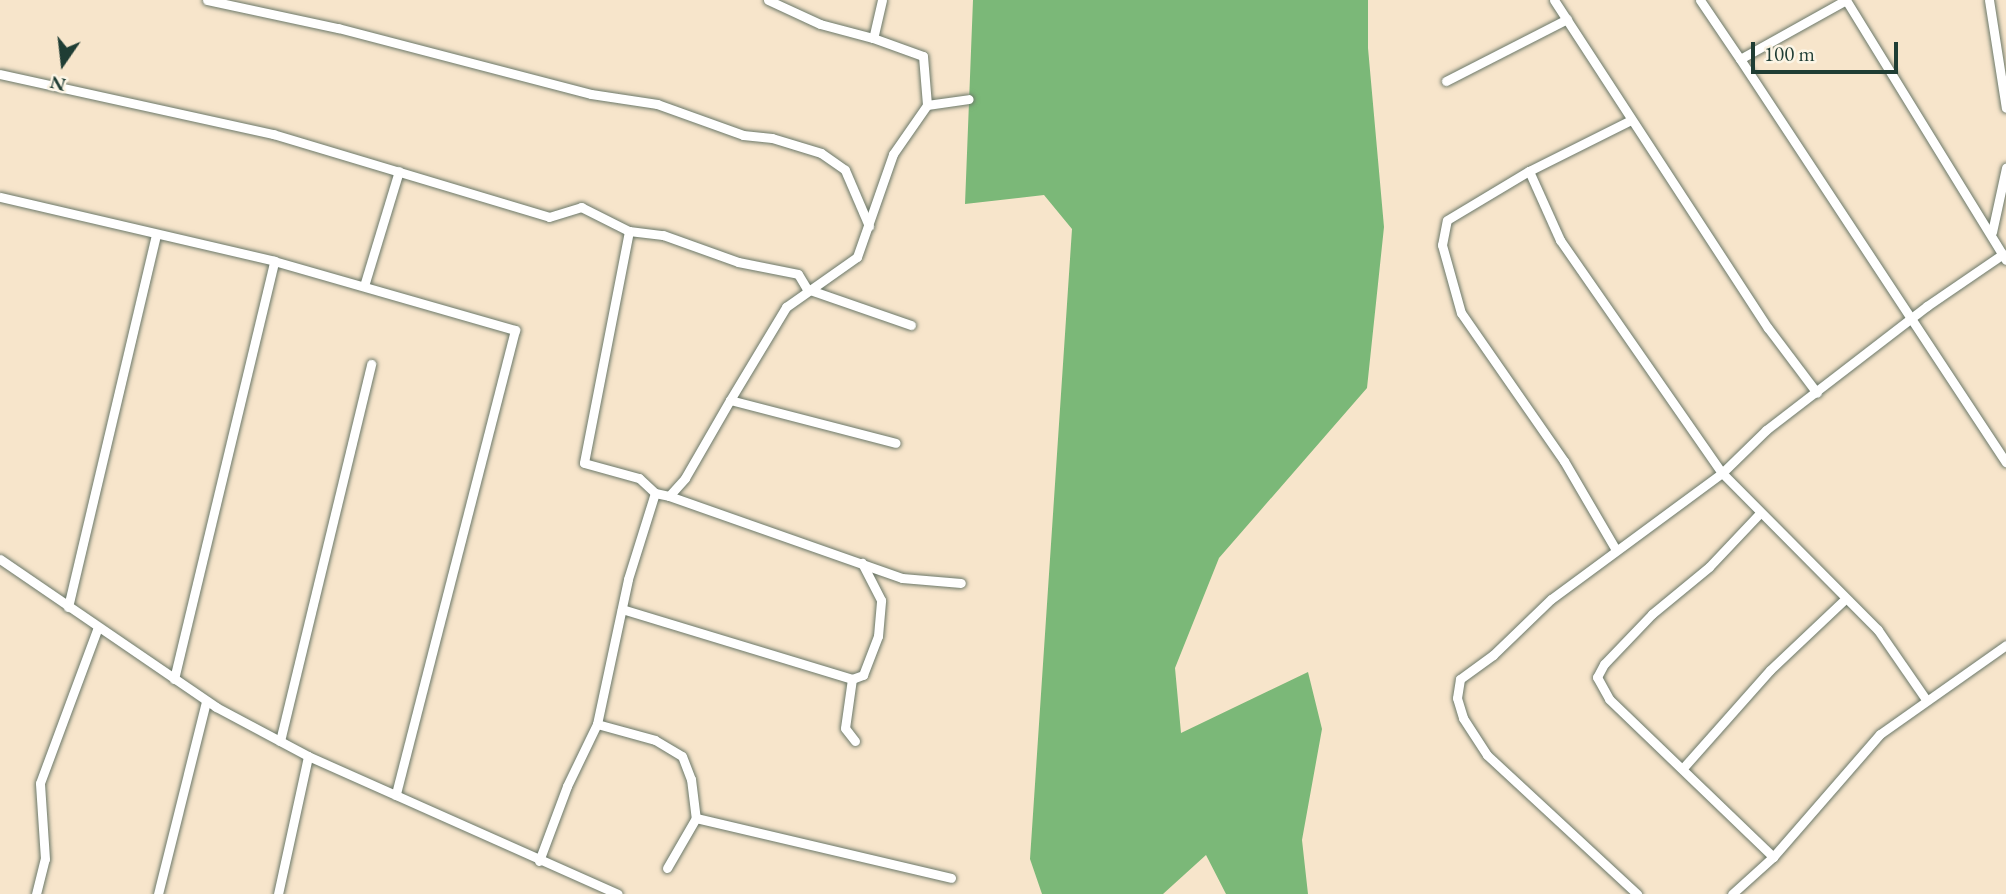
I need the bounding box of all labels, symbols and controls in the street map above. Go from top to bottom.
north arrow [28,28,98,98]
scale bar [1754,28,1901,72]
text: 100 m [1764,40,1815,67]
text: N [47,70,68,98]

